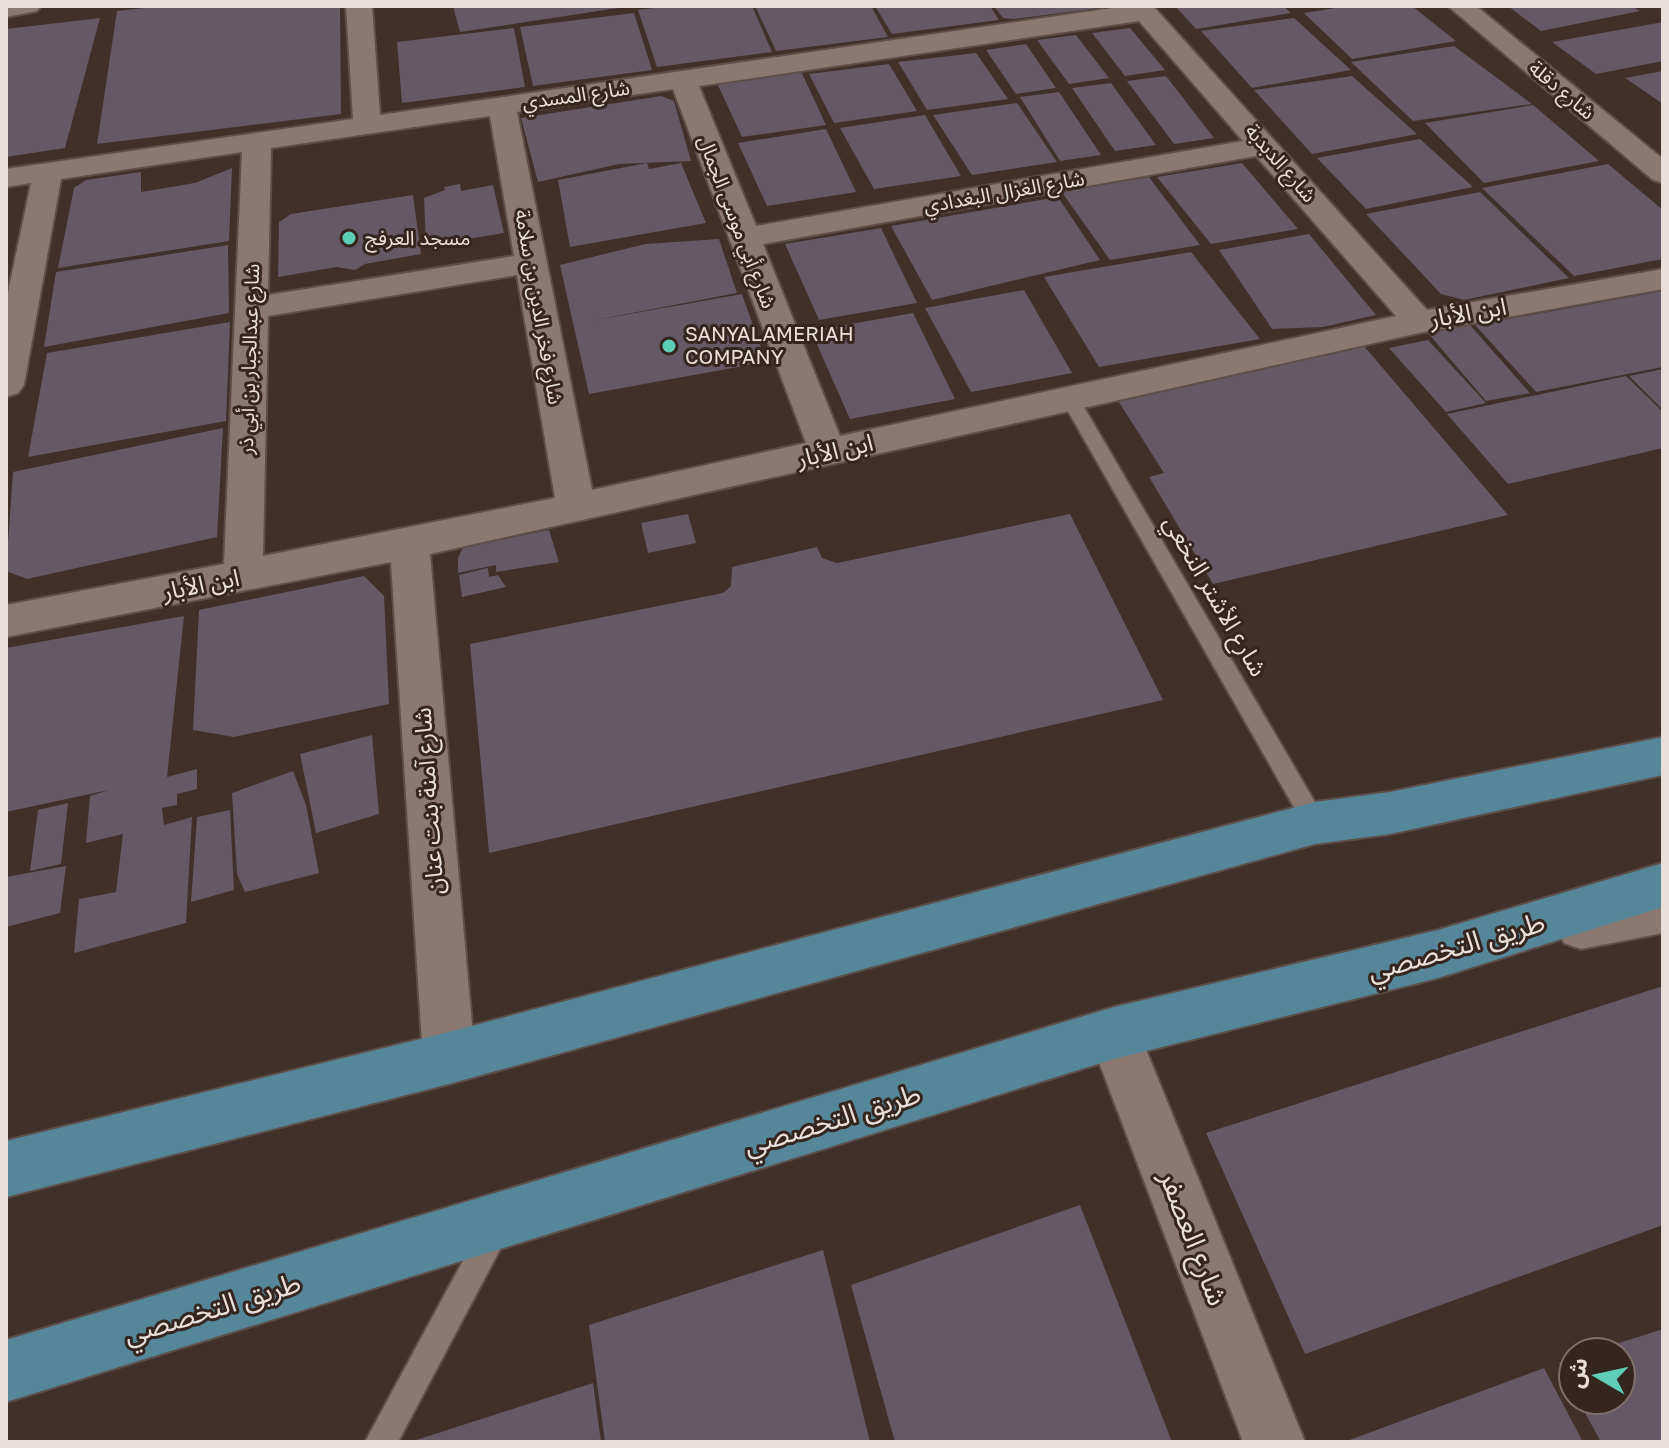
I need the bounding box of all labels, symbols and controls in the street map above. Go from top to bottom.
street label: شارع دقلة [1522,55,1600,127]
street label: شارع المسدي [521,75,632,118]
street label: شارع الدبدبة [1238,118,1322,209]
street label: شارع أبي موسى الجمال [690,132,782,313]
street label: شارع الغزال البغدادي [922,165,1087,222]
street label: شارع فخر الدين بن سلامة [507,207,569,407]
place label: مسجد العرفج [365,225,471,253]
marker: مسجد العرفج [340,229,358,247]
street label: شارع عبدالجبار بن أبي ذر [233,263,268,456]
street label: ابن الأبار [1426,291,1509,334]
place label: SANYALAMERIAH COMPANY [685,321,854,368]
marker: SANYALAMERIAH COMPANY [660,337,678,355]
street label: ابن الأبار [793,427,876,474]
street label: شارع الأشتر النخعي [1154,509,1274,684]
street label: ابن الأبار [159,562,242,606]
street label: شارع آمنة بنت عنان [406,706,453,896]
street label: طريق التخصصي [1363,904,1550,992]
street label: طريق التخصصي [739,1076,926,1166]
street label: شارع العصفر [1149,1165,1235,1312]
street label: طريق التخصصي [119,1265,306,1355]
north arrow [1557,1336,1637,1416]
text: ش [1561,1356,1592,1390]

